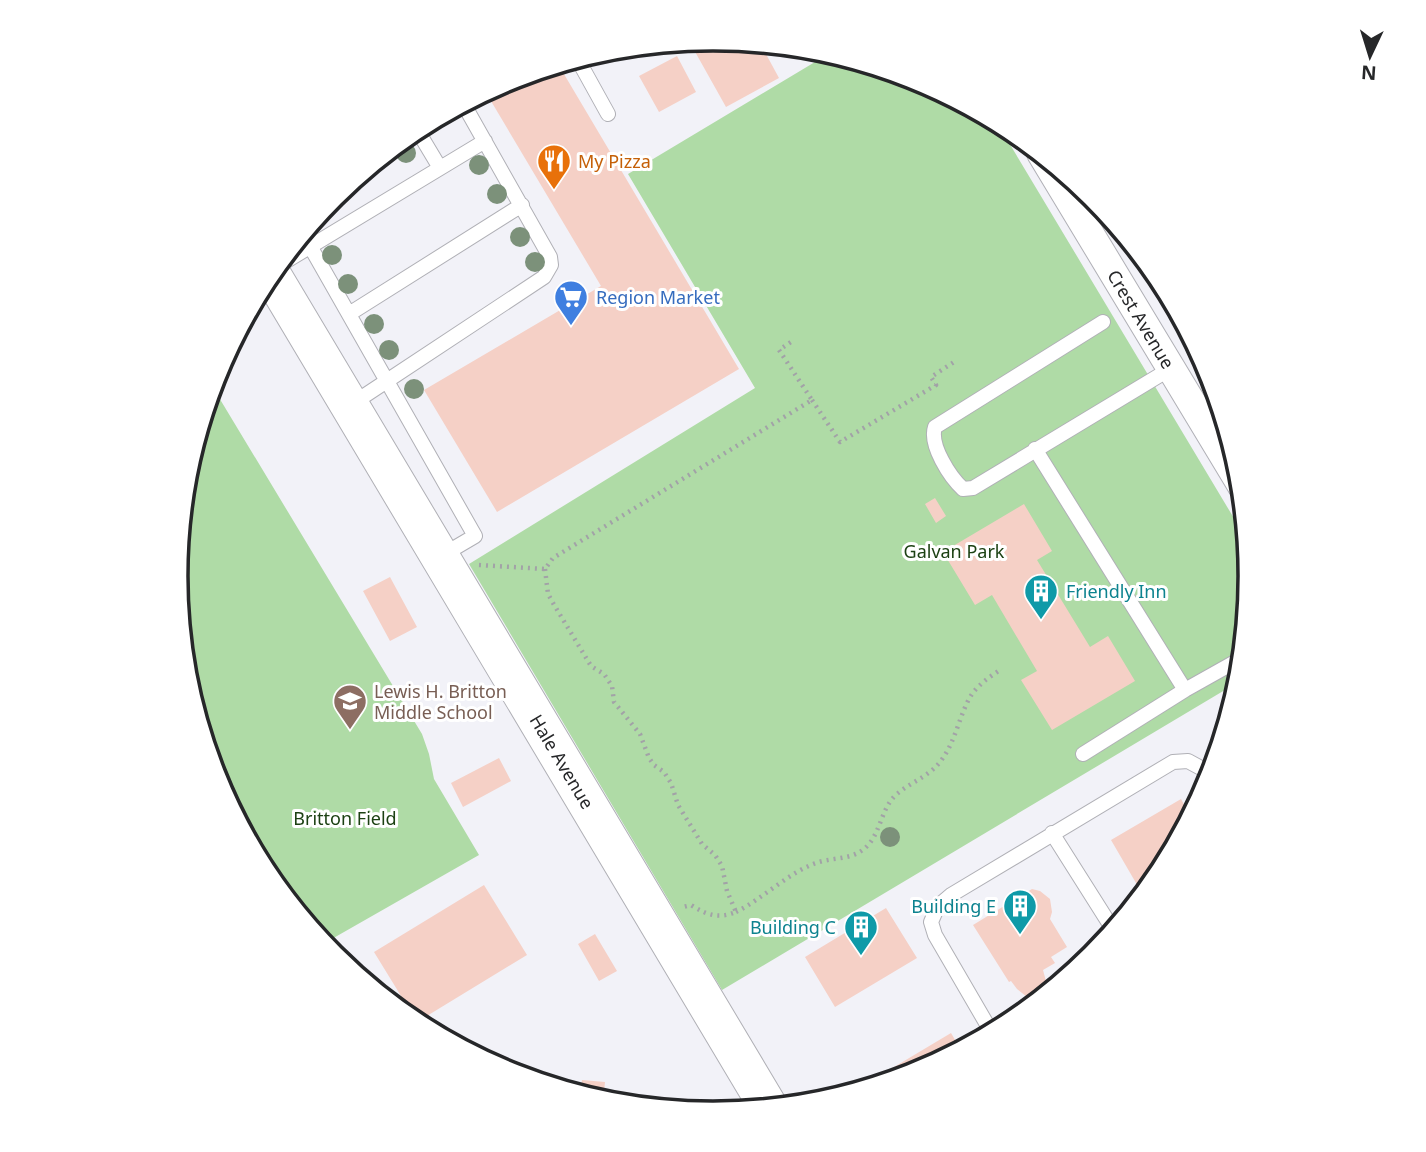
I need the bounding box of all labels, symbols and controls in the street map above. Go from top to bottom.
north arrow [1335,21,1405,91]
text: N [1360,59,1377,86]
restaurant icon: My Pizza [535,142,573,191]
place label: My Pizza [578,149,651,173]
street label: Crest Avenue [1102,265,1180,373]
supermarket icon: Region Market [552,278,590,327]
place label: Region Market [596,285,720,309]
park label: Galvan Park [904,539,1005,563]
building icon: Friendly Inn [1022,572,1060,621]
place label: Friendly Inn [1066,579,1167,603]
place label: Lewis H. Britton Middle School [374,679,507,724]
school or university icon: Lewis H. Britton Middle School [331,682,369,731]
street label: Hale Avenue [525,710,600,813]
park label: Britton Field [293,806,397,830]
building icon: Building E [1001,887,1039,936]
place label: Building E [911,894,996,918]
building icon: Building C [842,908,880,957]
place label: Building C [750,915,836,939]

